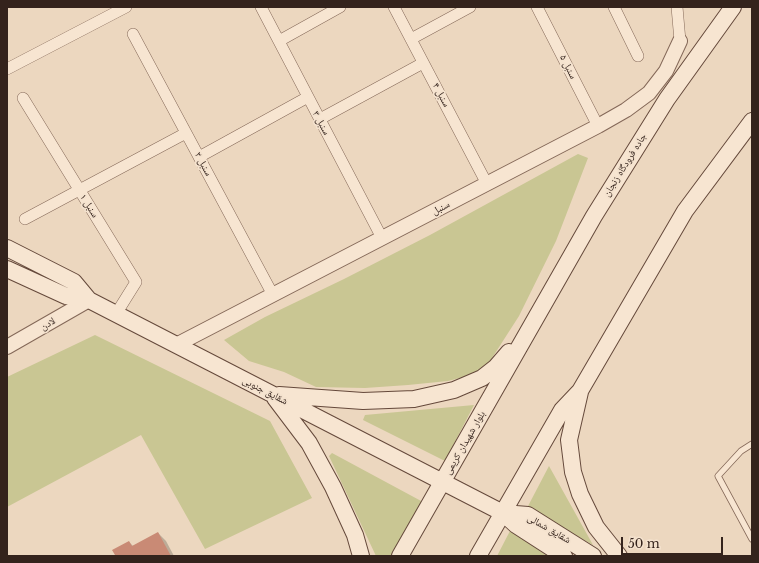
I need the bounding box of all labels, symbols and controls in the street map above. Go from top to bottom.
street label: سنبل ۵ [557,53,579,81]
street label: سنبل ۴ [430,81,452,109]
street label: سنبل ۳ [310,109,332,137]
street label: جاده فرودگاه زنجان [601,131,649,199]
street label: سنبل ۲ [192,150,214,178]
street label: سنبل ۱ [77,192,101,220]
street label: سنبل [430,198,452,218]
street label: لادن [38,315,58,333]
street label: شقایق جنوبی [240,374,290,408]
street label: بلوار شهیدان کریمی [442,409,488,477]
street label: شقایق شمالی [525,512,573,546]
scale bar [623,529,725,555]
text: 50 m [628,536,660,551]

